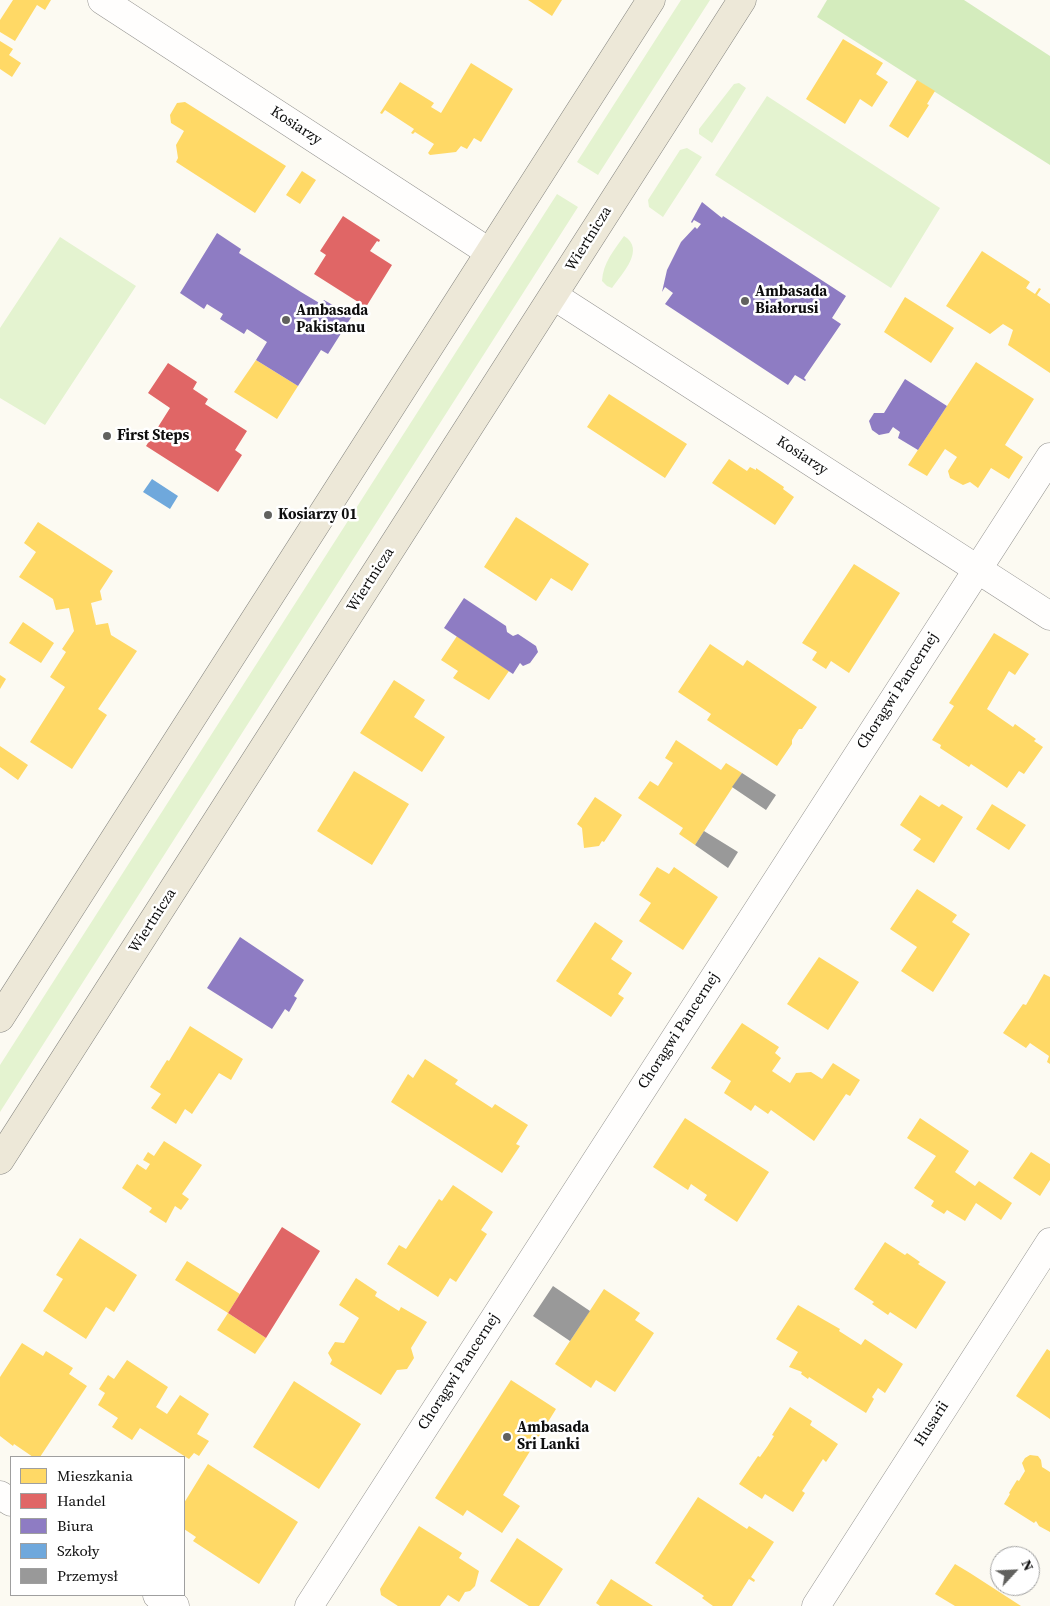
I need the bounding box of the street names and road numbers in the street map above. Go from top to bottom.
street label: Kosiarzy [267,103,325,149]
street label: Wiertnicza [562,203,616,275]
street label: Kosiarzy [773,433,831,479]
street label: Wiertnicza [344,544,398,616]
street label: Chorągwi Pancernej [854,629,942,753]
street label: Wiertnicza [126,885,180,957]
street label: Chorągwi Pancernej [635,969,723,1093]
street label: Chorągwi Pancernej [415,1310,503,1434]
street label: Husarii [911,1398,953,1450]

